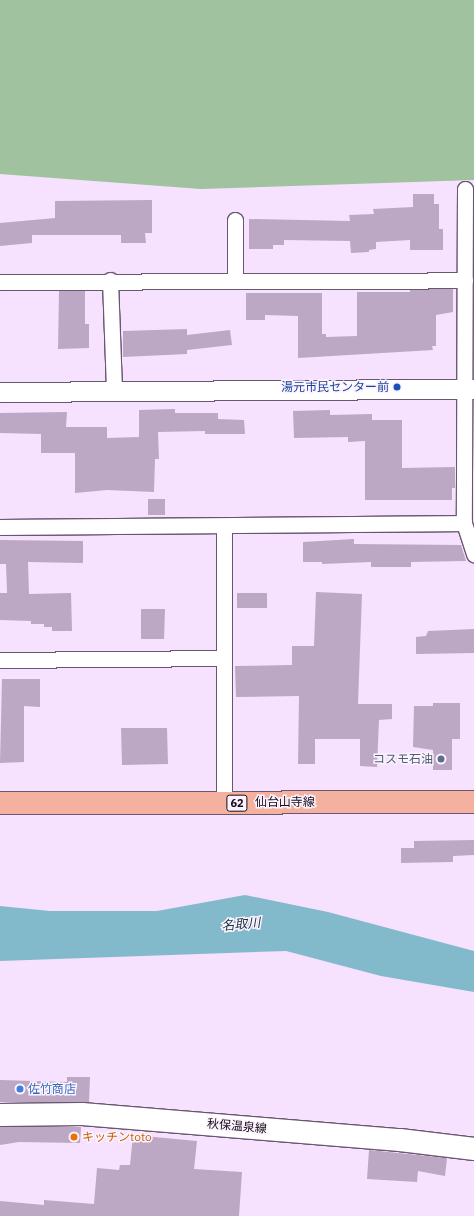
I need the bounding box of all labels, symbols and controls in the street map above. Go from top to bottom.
place label: 湯元市民センター前 [281,380,389,394]
marker: 湯元市民センター前 [392,382,402,392]
place label: コスモ石油 [373,752,433,766]
marker: コスモ石油 [436,754,446,764]
road number: 62 [226,794,248,812]
street label: 仙台山寺線 [255,795,315,809]
water label: 名取川 [221,916,261,934]
place label: 佐竹商店 [28,1082,76,1096]
marker: 佐竹商店 [15,1084,25,1094]
street label: 秋保温泉線 [206,1116,268,1136]
place label: キッチンtoto [82,1130,152,1144]
marker: キッチンtoto [69,1132,79,1142]

